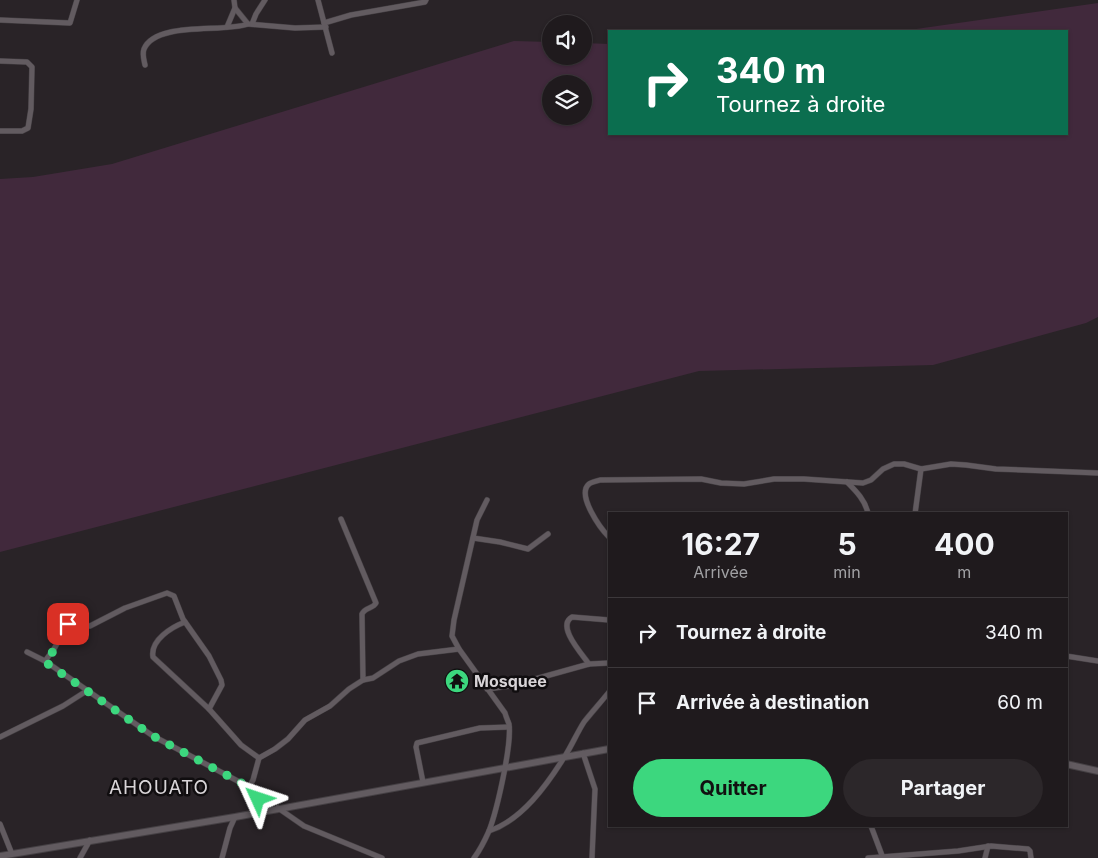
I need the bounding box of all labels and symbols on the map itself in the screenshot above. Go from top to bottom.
pin [47,603,89,645]
temple icon: Mosquee [444,668,470,694]
place label: Mosquee [474,671,547,691]
position arrow [231,772,283,824]
district label: AHOUATO [109,776,209,799]

